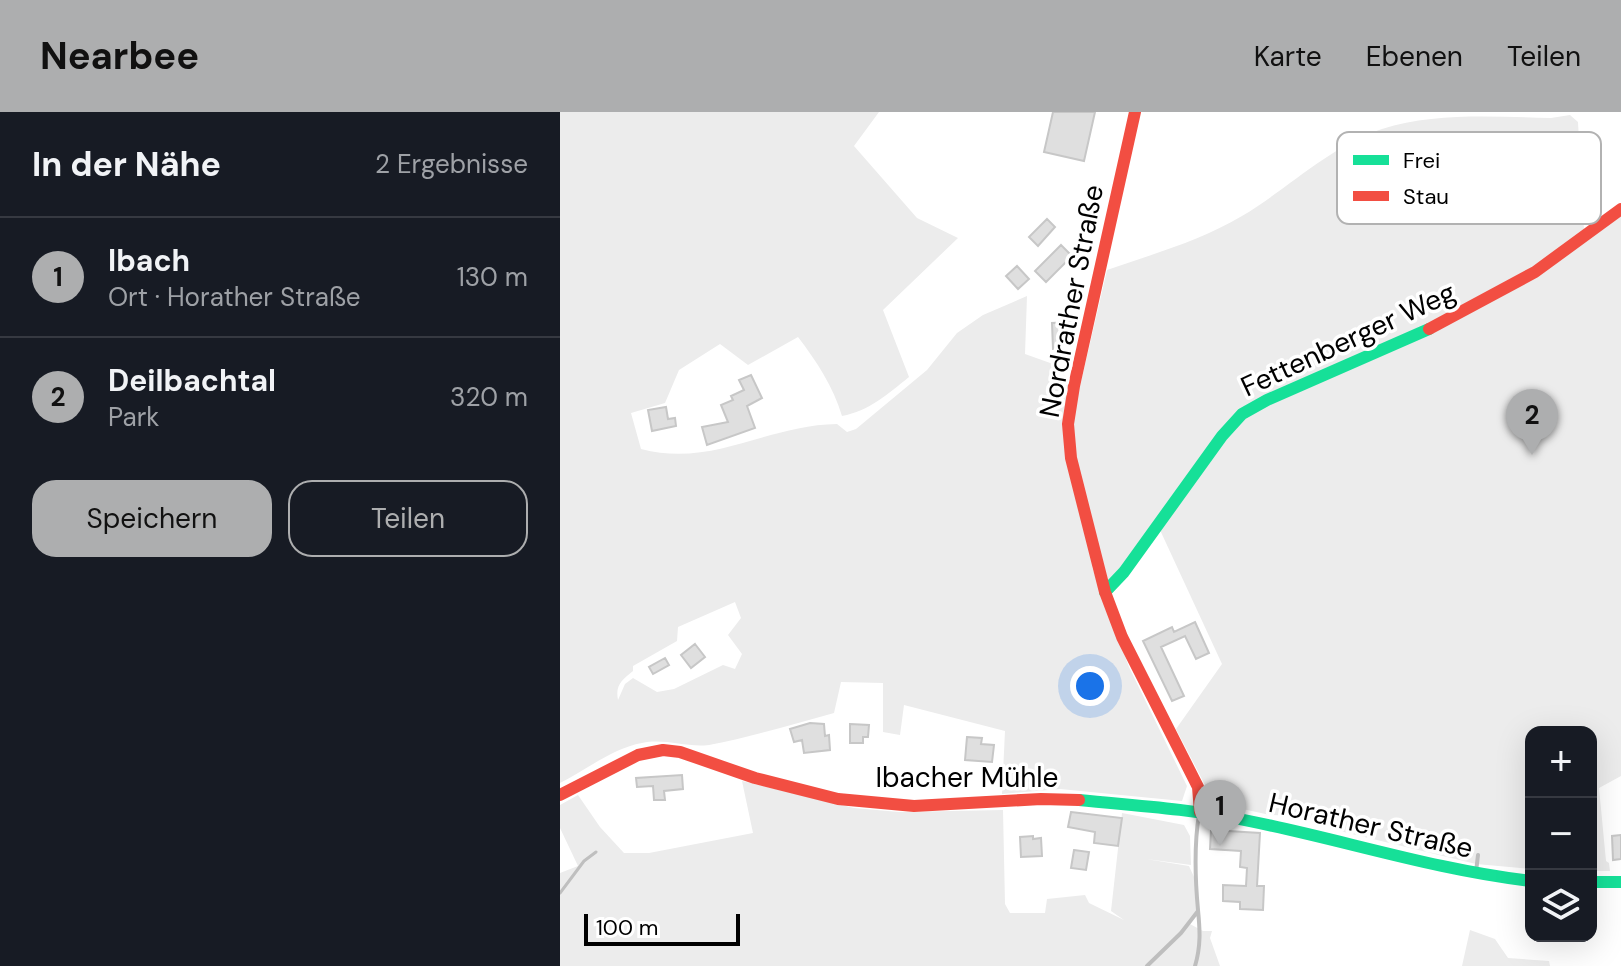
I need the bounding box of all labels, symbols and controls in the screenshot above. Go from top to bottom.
text: Nearbee [40,31,199,81]
text: Karte [1254,38,1322,75]
text: Ebenen [1366,38,1463,75]
text: Teilen [1507,38,1581,75]
legend [1337,132,1601,224]
text: In der Nähe [32,142,221,187]
text: Frei [1403,146,1440,175]
text: 2 Ergebnisse [375,147,528,181]
street label: Nordrather Straße [1031,182,1112,421]
text: Stau [1403,182,1449,211]
text: Ibach [108,241,190,280]
text: 1 [53,260,63,294]
text: 130 m [457,260,528,294]
street label: Fettenberger Weg [1235,274,1461,405]
text: Ort · Horather Straße [108,280,361,314]
text: Deilbachtal [108,361,276,400]
text: 2 [50,380,66,414]
text: 320 m [450,380,528,414]
pin: 2 [1506,389,1558,455]
text: Park [108,400,159,434]
button: Speichern [32,480,272,557]
button: Teilen [288,480,528,557]
your location [1070,666,1110,706]
map controls [1525,726,1597,942]
button: + [1525,726,1597,798]
street label: Ibacher Mühle [876,759,1058,796]
pin: 1 [1194,780,1246,846]
street label: Horather Straße [1265,784,1477,867]
button: − [1525,798,1597,870]
button: layers [1525,870,1597,942]
scale bar [584,910,740,946]
text: 100 m [596,913,658,942]

